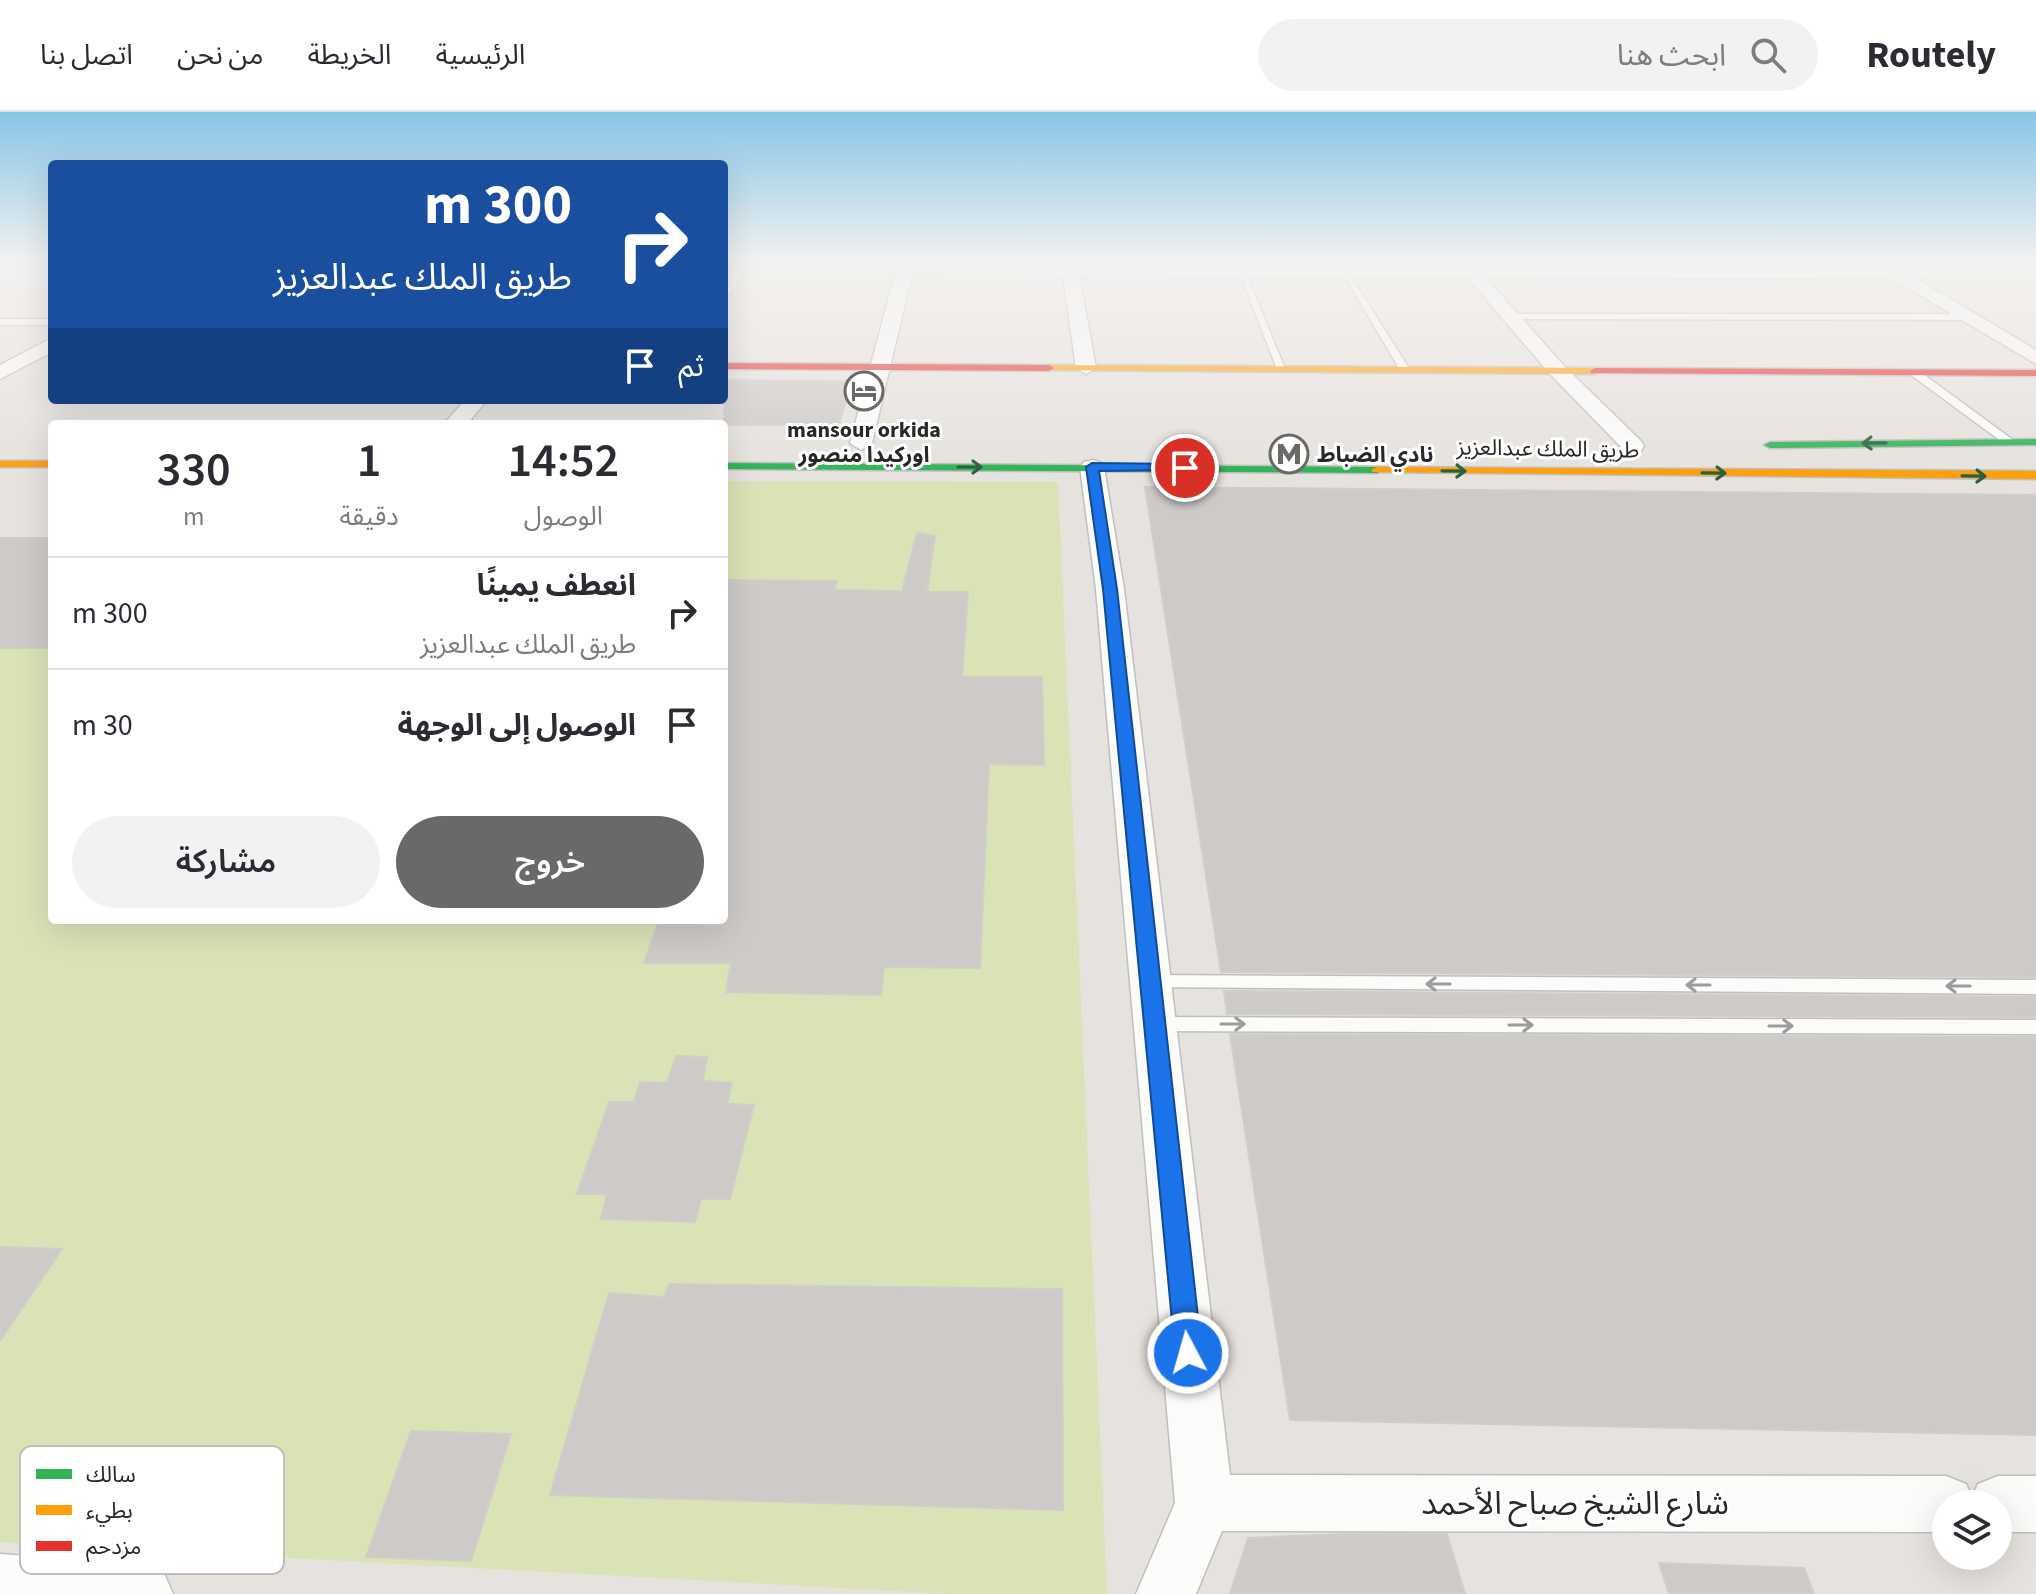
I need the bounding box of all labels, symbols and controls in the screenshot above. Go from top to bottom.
search box [1258,19,1818,91]
text: Routely [1866,28,1996,82]
icon: search [1746,33,1790,77]
text: ابحث هنا [1617,34,1726,77]
text: اتصل بنا [40,35,133,75]
text: من نحن [177,35,264,75]
text: الخريطة [308,35,391,75]
text: الرئيسية [435,35,525,75]
text: 300 m [424,166,572,245]
icon: right [600,192,704,296]
text: طريق الملك عبدالعزيز [273,252,572,303]
icon: arrive [618,344,662,388]
text: ثم [678,345,704,388]
hotel icon: mansour orkida اوركيدا منصور [843,370,885,412]
place label: mansour orkida اوركيدا منصور [787,414,941,471]
text: 1 [357,427,381,495]
text: 14:52 [508,427,619,495]
street label: طريق الملك عبدالعزيز [1455,431,1640,467]
metro station icon: نادي الضباط [1268,433,1310,475]
pin [1151,434,1219,502]
text: 330 [157,436,231,504]
one-way arrow [1861,436,1888,451]
place label: نادي الضباط [1317,439,1433,472]
icon: arrive [1163,446,1207,490]
one-way arrow [956,459,983,474]
one-way arrow [1440,463,1467,479]
one-way arrow [1700,466,1727,481]
one-way arrow [1960,468,1987,484]
text: m [183,498,205,535]
text: دقيقة [339,498,399,535]
text: الوصول [524,498,603,535]
text: انعطف يمينًا [477,564,636,607]
icon: right [660,591,704,635]
text: 300 m [72,592,148,635]
text: طريق الملك عبدالعزيز [420,626,636,663]
icon: arrive [660,703,704,747]
text: 30 m [72,704,133,747]
text: الوصول إلى الوجهة [397,704,636,747]
button: مشاركة [72,816,380,908]
button: خروج [396,816,704,908]
one-way arrow [1425,976,1452,992]
one-way arrow [1685,977,1712,993]
one-way arrow [1945,979,1972,994]
one-way arrow [1219,1017,1246,1032]
one-way arrow [1507,1017,1534,1033]
one-way arrow [1767,1018,1794,1034]
position arrow [1146,1311,1230,1395]
legend [20,1446,284,1574]
text: سالك [86,1459,136,1491]
street label: شارع الشيخ صباح الأحمد [1421,1481,1729,1527]
map controls [1932,1490,2012,1570]
button: layers [1932,1490,2012,1570]
text: بطيء [86,1495,133,1527]
text: مزدحم [86,1531,141,1563]

